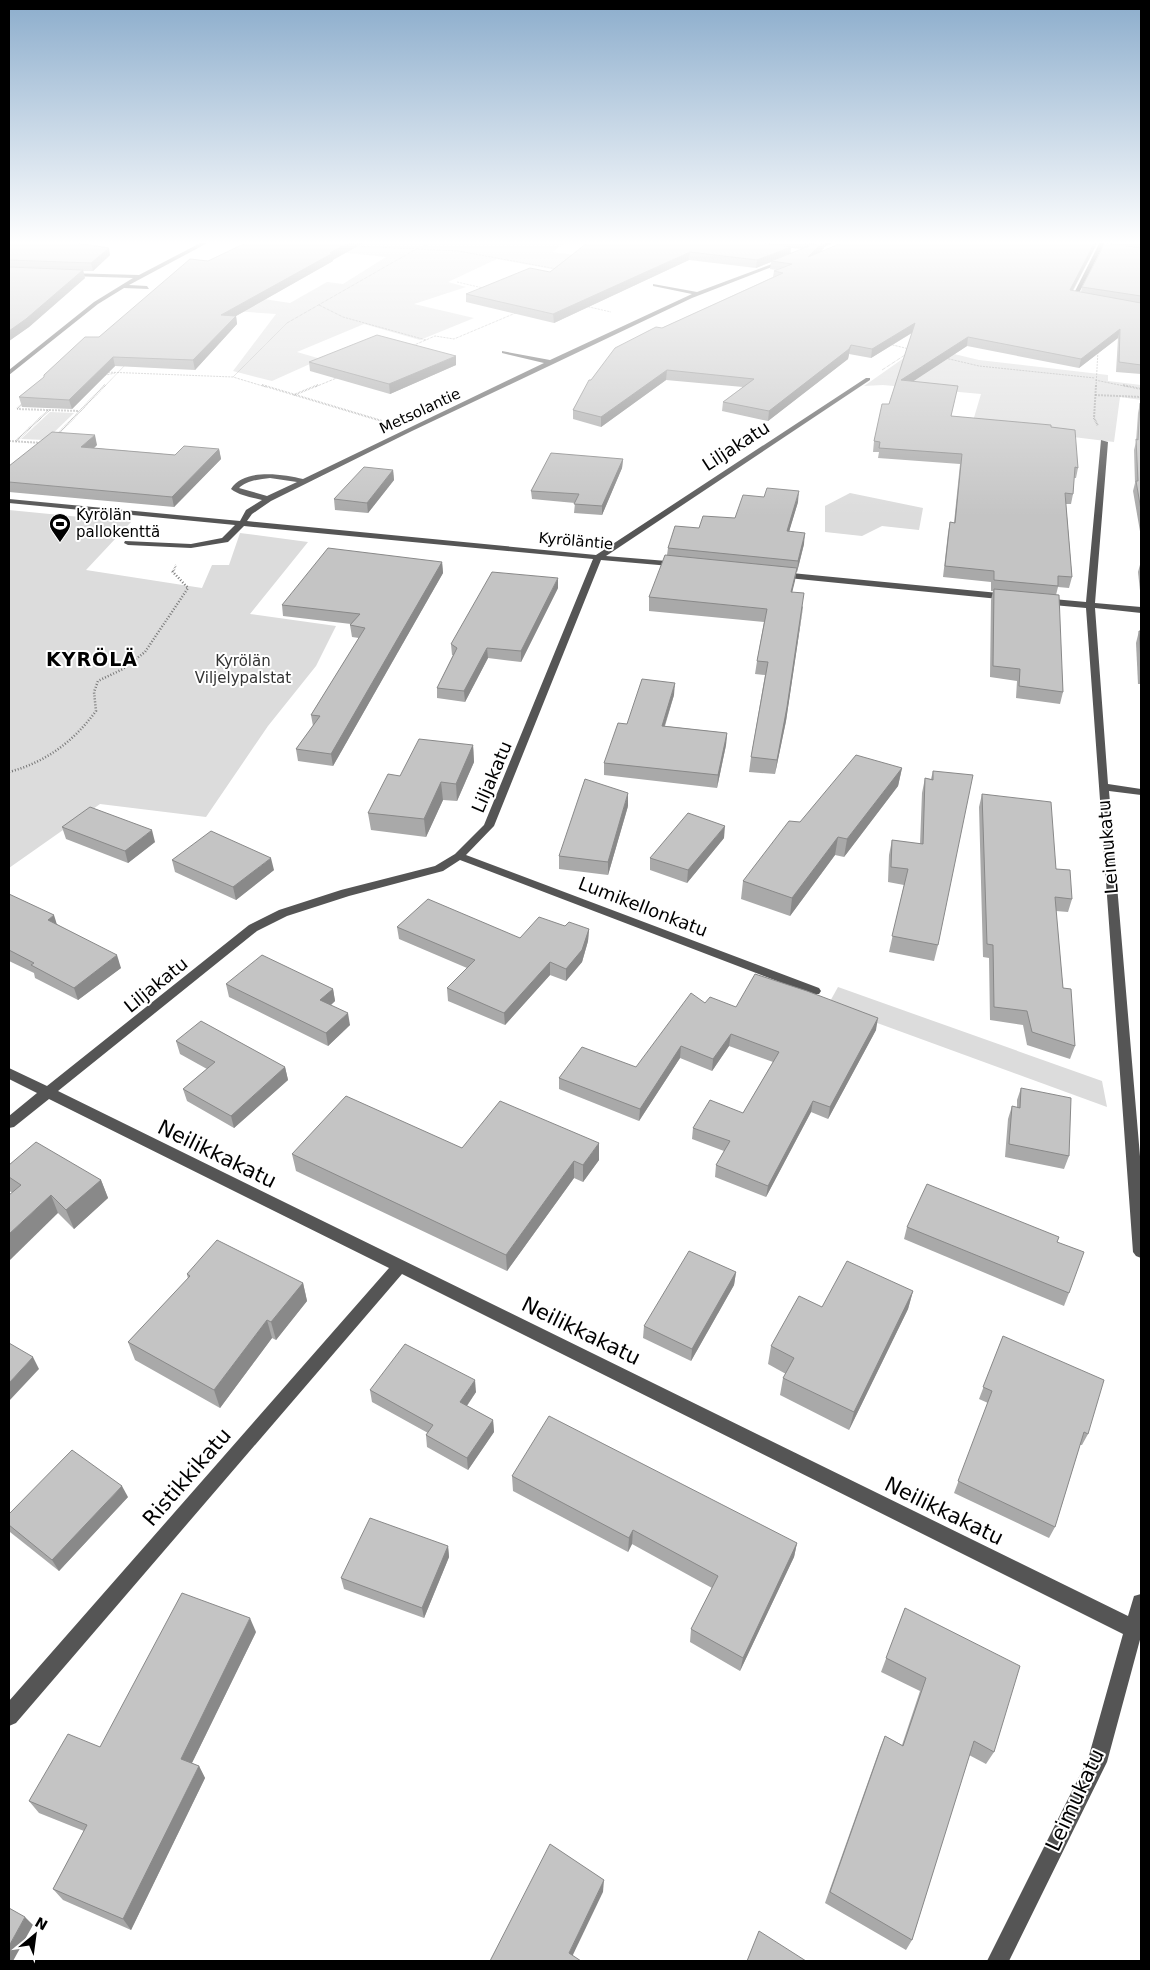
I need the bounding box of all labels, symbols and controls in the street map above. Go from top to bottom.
street label: Metsolantie [377,384,463,438]
street label: Liljakatu [698,416,773,475]
place label: Kyrölän pallokenttä [76,506,160,541]
sports icon: Kyrölän pallokenttä [48,512,72,543]
street label: Kyröläntie [538,529,614,553]
district label: KYRÖLÄ [46,647,138,670]
park label: Kyrölän Viljelypalstat [195,652,291,687]
street label: Liljakatu [467,738,516,816]
street label: Leimukatu [1093,799,1122,895]
street label: Lumikellonkatu [576,872,711,941]
street label: Liljakatu [120,953,192,1017]
street label: Neilikkakatu [154,1115,280,1193]
street label: Neilikkakatu [518,1292,644,1370]
street label: Ristikkikatu [138,1423,236,1531]
street label: Neilikkakatu [881,1472,1007,1550]
street label: Leimukatu [1041,1745,1109,1855]
north arrow [10,1910,60,1960]
text: N [32,1914,50,1933]

